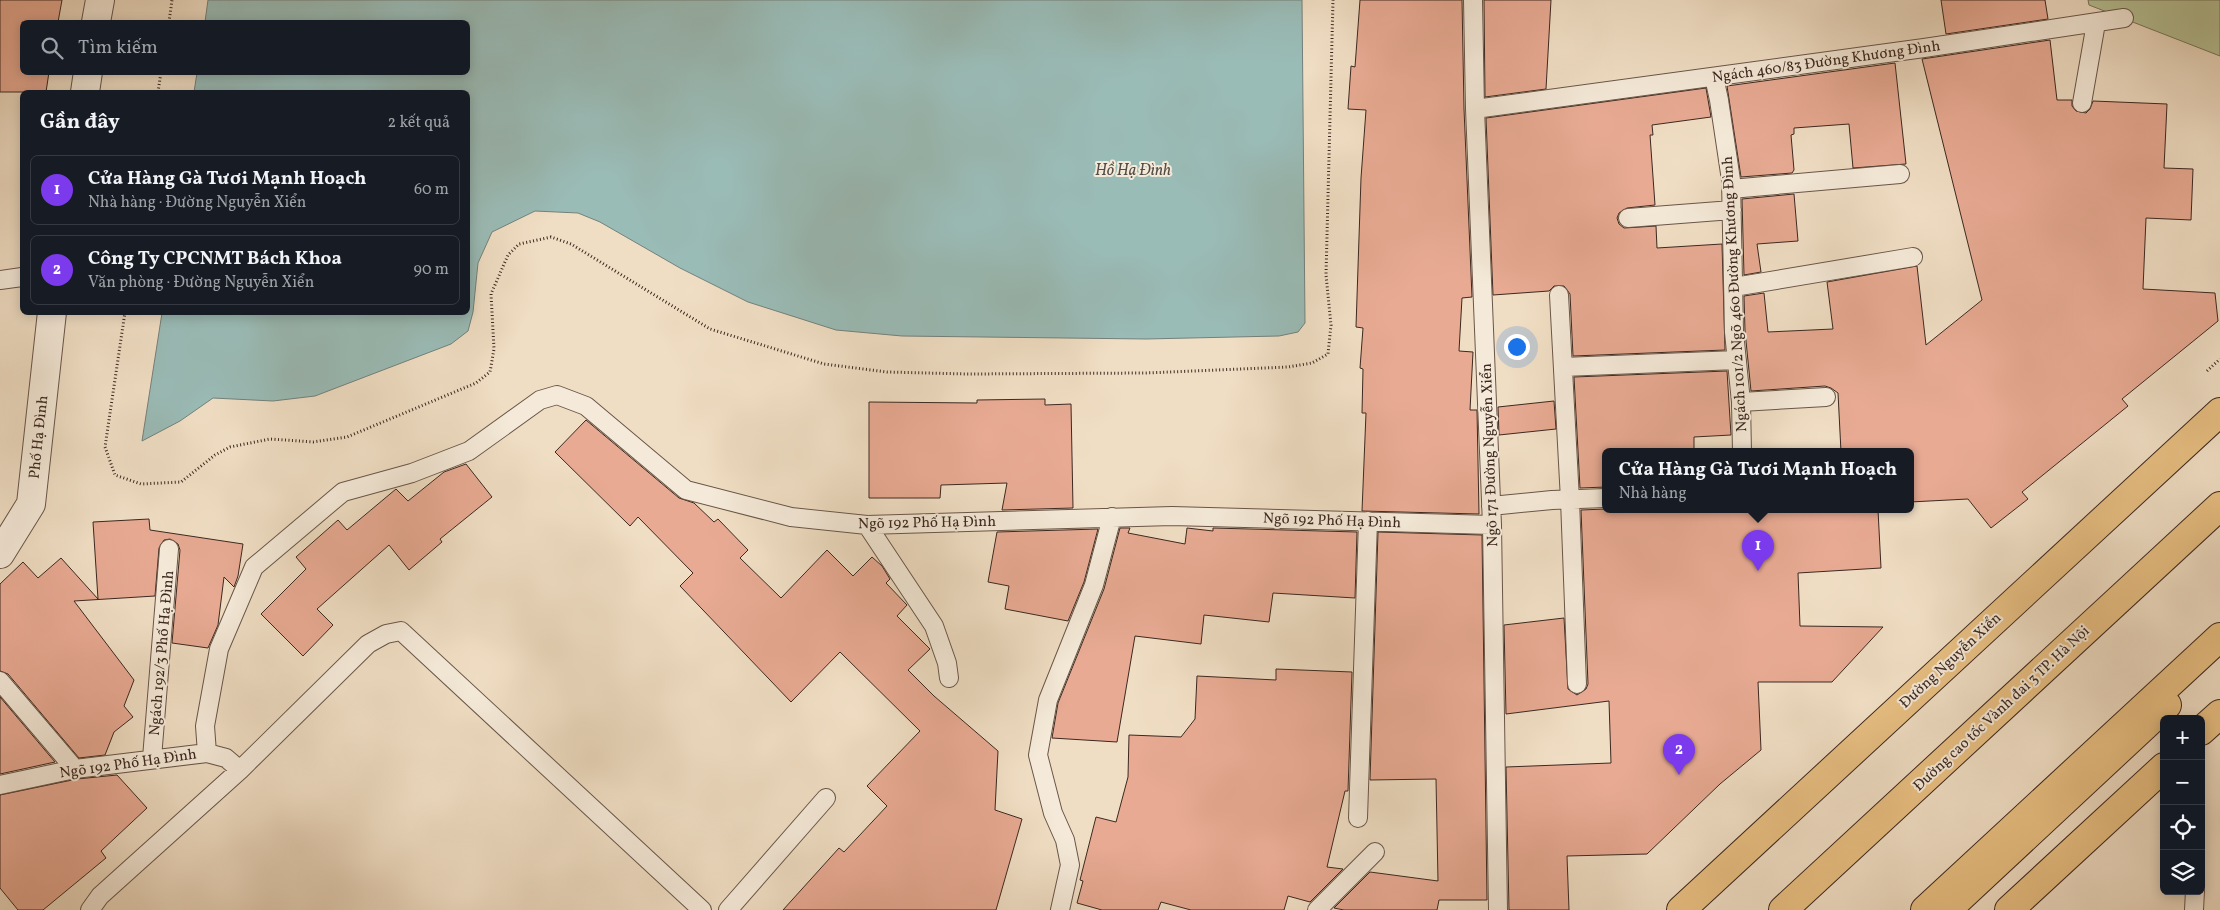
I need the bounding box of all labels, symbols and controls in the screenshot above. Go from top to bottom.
search box [20,20,470,75]
icon: search [38,34,66,62]
text: Tìm kiếm [78,35,158,61]
street label: Ngách 460/83 Đường Khương Đình [1711,36,1942,89]
text: Gần đây [40,108,120,137]
text: 2 kết quả [388,112,450,134]
street label: Ngách 101/2 Ngõ 460 Đường Khương Đình [1718,155,1753,432]
water label: Hồ Hạ Đình [1095,160,1171,182]
text: Cửa Hàng Gà Tươi Mạnh Hoạch [88,166,366,192]
text: 1 [54,179,60,201]
text: 60 m [414,179,449,201]
text: Nhà hàng · Đường Nguyễn Xiển [88,192,306,214]
text: Công Ty CPCNMT Bách Khoa [88,246,342,272]
text: 2 [53,259,61,281]
text: 90 m [413,259,449,281]
text: Văn phòng · Đường Nguyễn Xiển [88,272,314,294]
your location [1504,334,1530,360]
street label: Ngõ 171 Đường Nguyễn Xiển [1477,363,1504,547]
street label: Phố Hạ Đình [25,394,54,480]
popup [1602,448,1914,513]
text: Cửa Hàng Gà Tươi Mạnh Hoạch [1619,457,1897,483]
text: Nhà hàng [1619,483,1687,505]
street label: Ngõ 192 Phố Hạ Đình [1263,509,1401,534]
street label: Ngõ 192 Phố Hạ Đình [858,512,996,535]
pin: 1 [1742,530,1774,571]
street label: Ngách 192/3 Phố Hạ Đình [145,570,180,737]
street label: Đường Nguyễn Xiển [1896,608,2007,714]
street label: Đường cao tốc Vành đai 3 TP. Hà Nội [1909,621,2095,797]
map controls [2160,715,2205,895]
button: + [2160,715,2205,760]
pin: 2 [1663,734,1695,775]
street label: Ngõ 192 Phố Hạ Đình [58,744,198,785]
button: − [2160,760,2205,805]
button: locate [2160,805,2205,850]
button: layers [2160,850,2205,895]

